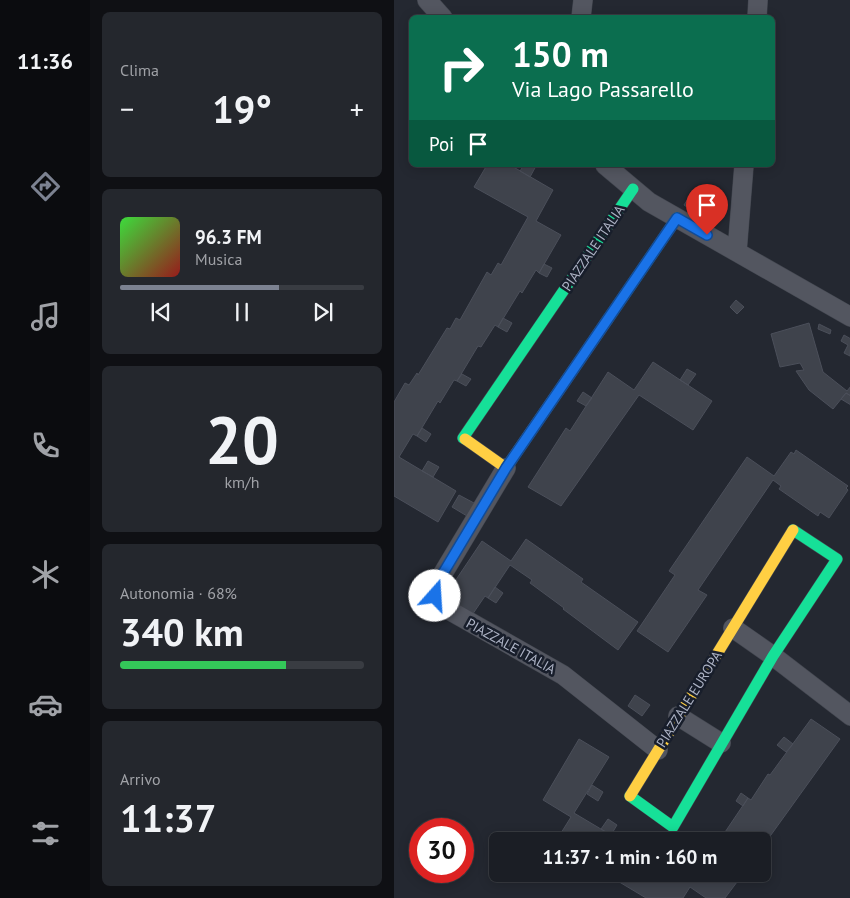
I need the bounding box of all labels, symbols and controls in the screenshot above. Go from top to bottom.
text: 150 m [512,31,609,77]
icon: right [429,35,494,100]
text: 11:36 [17,47,73,75]
text: Clima [120,60,159,80]
text: Via Lago Passarello [512,75,694,103]
text: 19° [212,84,272,133]
text: − [120,90,134,127]
text: + [350,90,364,127]
icon: arrive [464,130,492,158]
text: Poi [429,132,454,156]
icon: directions [28,169,63,204]
pin [686,184,728,235]
icon: arrive [693,191,721,219]
street label: PIAZZALE ITALIA [558,201,629,294]
text: 96.3 FM [195,225,262,249]
text: Musica [195,249,242,269]
icon: previous [147,298,175,326]
icon: pause [228,298,256,326]
icon: next [309,298,337,326]
icon: music [28,299,63,334]
text: 20 [205,397,279,481]
icon: phone [28,428,63,463]
text: km/h [224,472,260,492]
icon: climate [28,557,63,592]
position arrow [408,569,460,621]
text: Autonomia · 68% [120,583,237,603]
text: 340 km [120,607,244,656]
street label: PIAZZALE ITALIA [463,614,560,678]
street label: PIAZZALE EUROPA [652,647,726,751]
icon: car [28,687,63,722]
text: Arrivo [120,769,161,789]
text: 11:37 [120,793,216,842]
icon: filters [28,816,63,851]
speed limit sign: 30 [409,818,474,883]
text: 11:37 · 1 min · 160 m [543,845,717,869]

